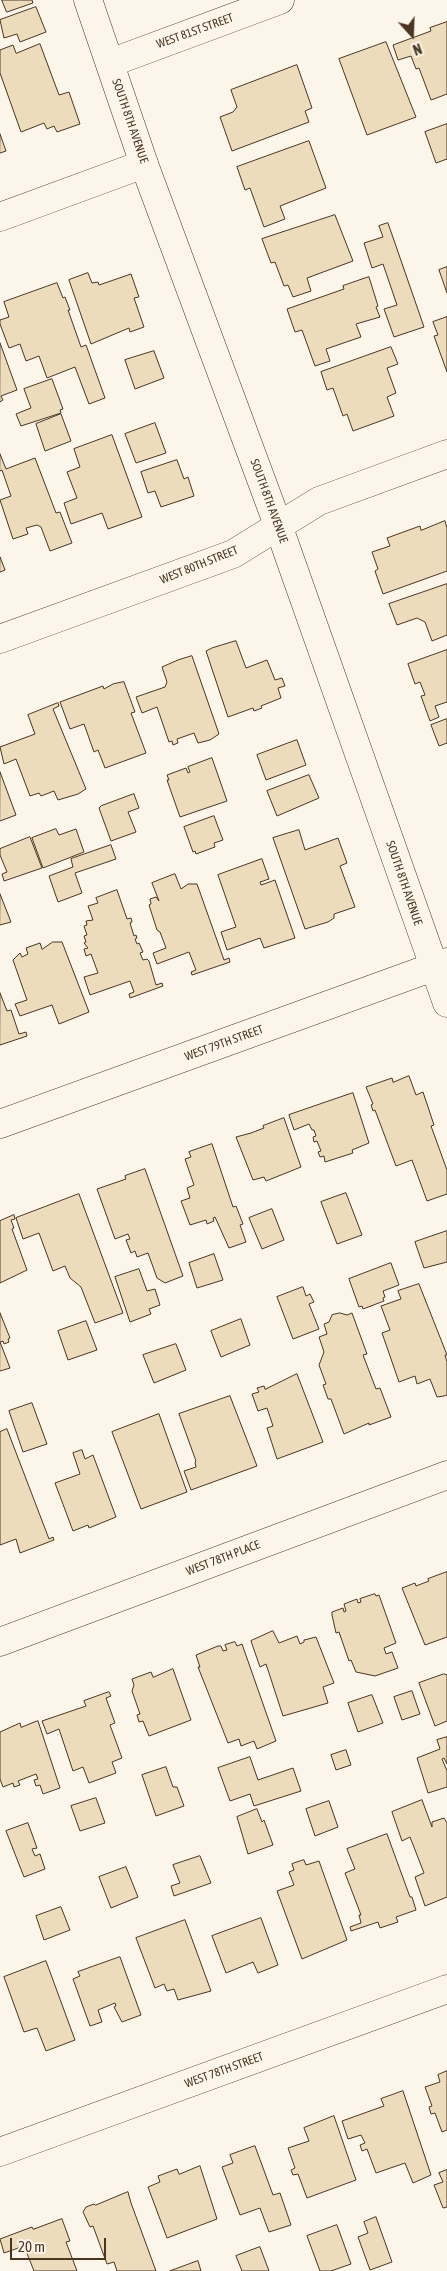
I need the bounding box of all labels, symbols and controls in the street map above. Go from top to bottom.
street label: WEST 81ST STREET [155,10,235,52]
north arrow [387,10,437,60]
text: N [411,40,424,58]
street label: SOUTH 8TH AVENUE [109,77,151,165]
street label: SOUTH 8TH AVENUE [247,457,291,545]
street label: WEST 80TH STREET [158,543,240,587]
street label: SOUTH 8TH AVENUE [383,839,425,927]
street label: WEST 79TH STREET [183,1022,265,1064]
street label: WEST 78TH PLACE [184,1537,262,1579]
street label: WEST 78TH STREET [183,2049,265,2091]
scale bar [12,2228,109,2260]
text: 20 m [18,2238,45,2255]

